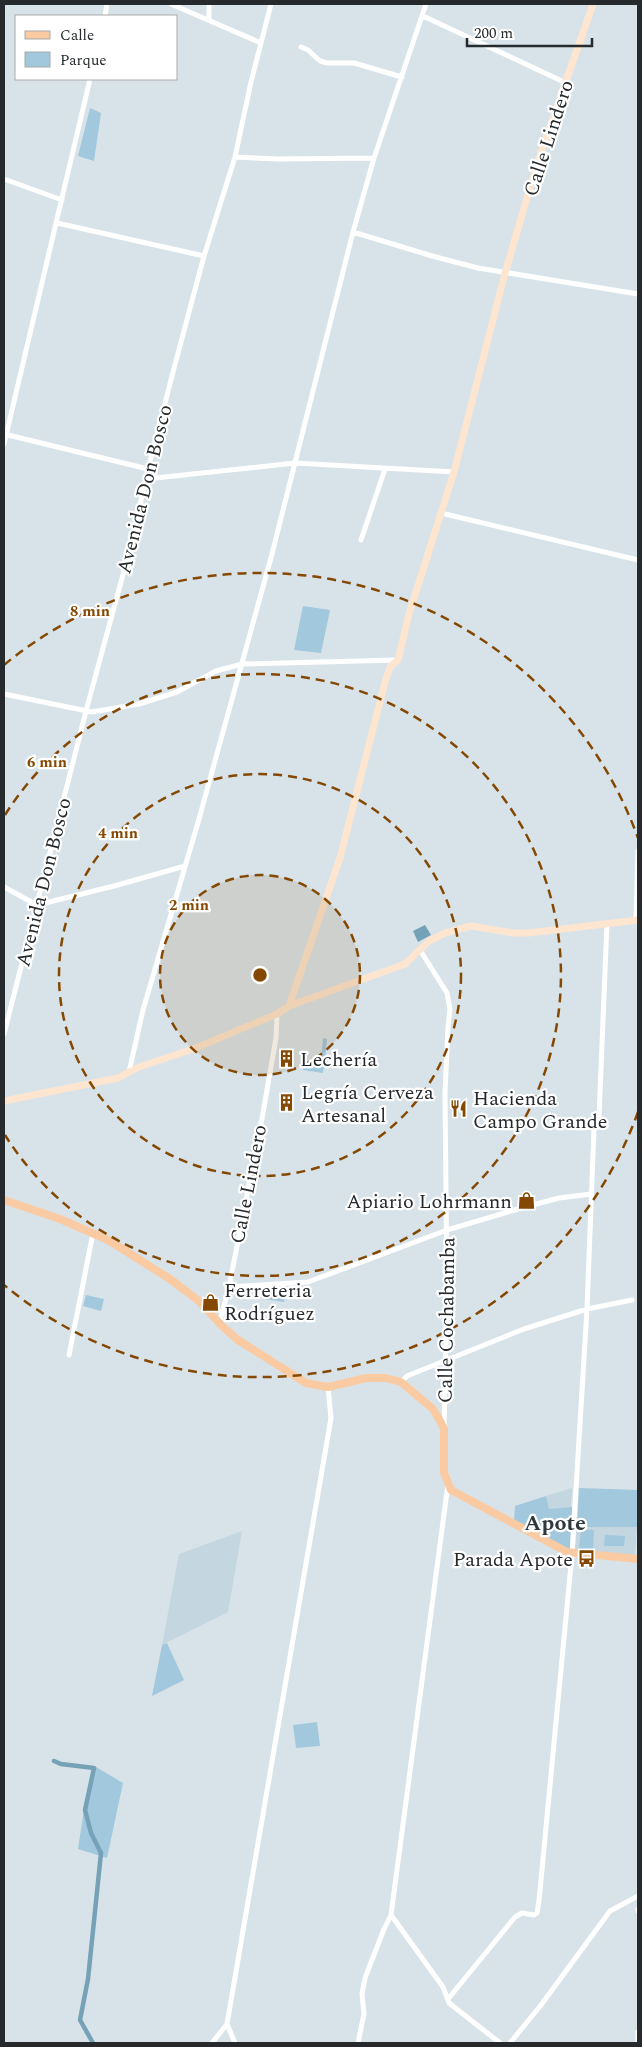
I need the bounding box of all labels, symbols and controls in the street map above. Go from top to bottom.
legend [15,15,178,80]
scale bar [467,15,592,47]
text: 200 m [474,22,513,45]
text: Calle [60,24,94,47]
text: Parque [60,49,107,72]
street label: Calle Lindero [516,76,582,200]
street label: Avenida Don Bosco [109,402,180,577]
text: 8 min [70,600,110,623]
text: 6 min [27,751,67,774]
street label: Avenida Don Bosco [8,795,79,970]
text: 4 min [98,822,138,845]
text: 2 min [169,894,209,917]
centre of rings [251,966,269,984]
place label: Lechería [300,1045,377,1075]
building icon: Lechería [276,1049,296,1069]
place label: Legría Cerveza Artesanal [301,1078,434,1131]
place label: Hacienda Campo Grande [473,1084,608,1137]
building icon: Legría Cerveza Artesanal [277,1093,297,1113]
restaurant icon: Hacienda Campo Grande [449,1099,469,1119]
street label: Calle Lindero [223,1122,275,1246]
place label: Apiario Lohrmann [346,1187,512,1217]
shop icon: Apiario Lohrmann [516,1191,536,1211]
street label: Calle Cochabamba [431,1237,463,1403]
place label: Ferreteria Rodríguez [224,1276,315,1329]
shop icon: Ferreteria Rodríguez [200,1292,220,1312]
district label: Apote [524,1507,586,1540]
place label: Parada Apote [453,1545,573,1575]
bus stop icon: Parada Apote [577,1549,597,1569]

